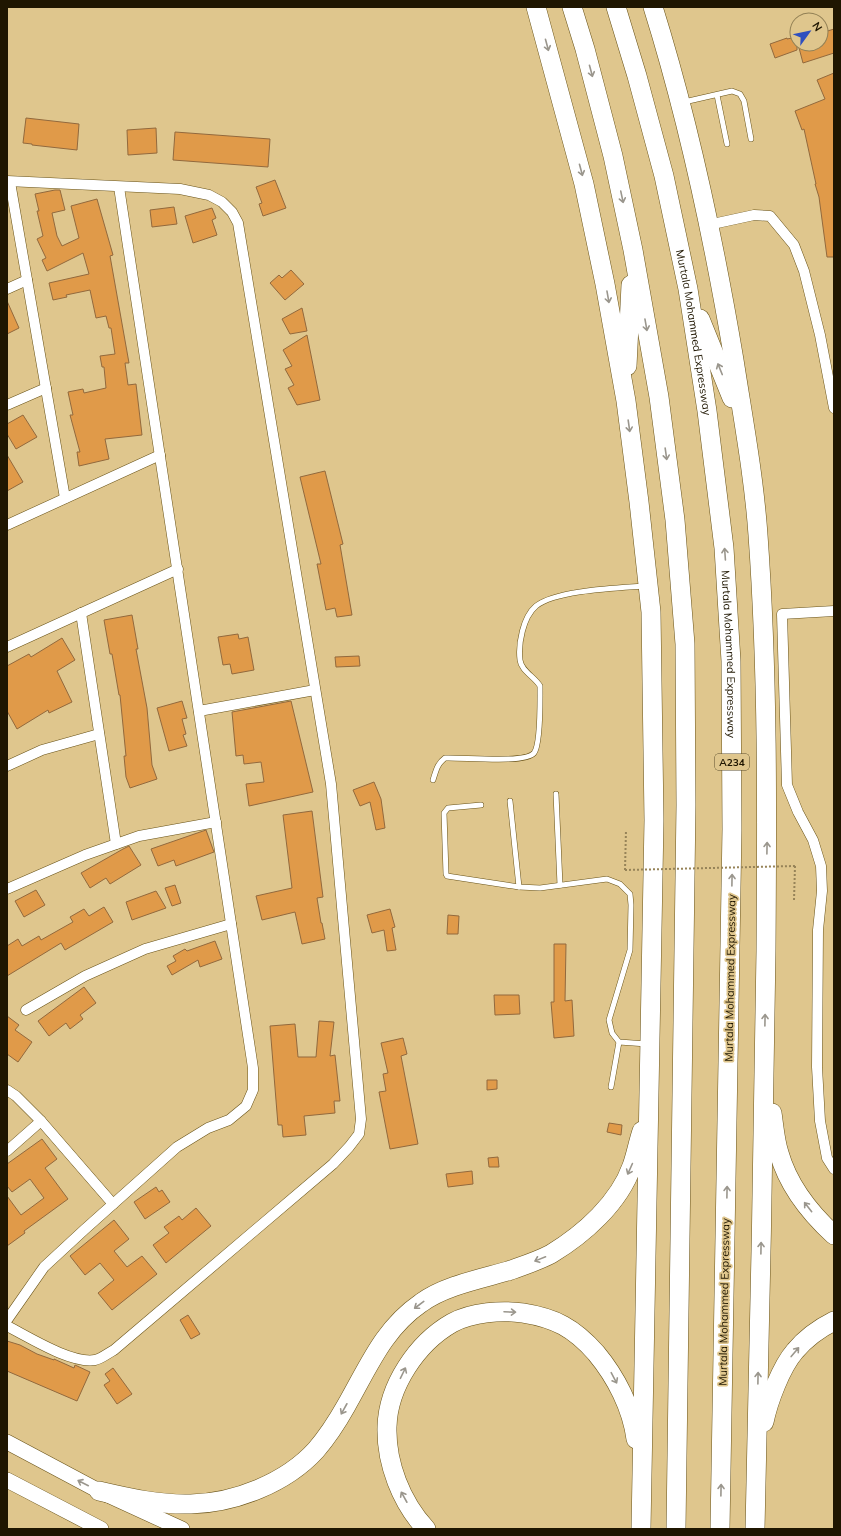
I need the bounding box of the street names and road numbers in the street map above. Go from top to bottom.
street label: Murtala Mohammed Expressway [673,248,714,416]
street label: Murtala Mohammed Expressway [718,570,738,738]
road number: A234 [715,754,749,770]
street label: Murtala Mohammed Expressway [722,894,738,1062]
street label: Murtala Mohammed Expressway [716,1218,732,1386]

